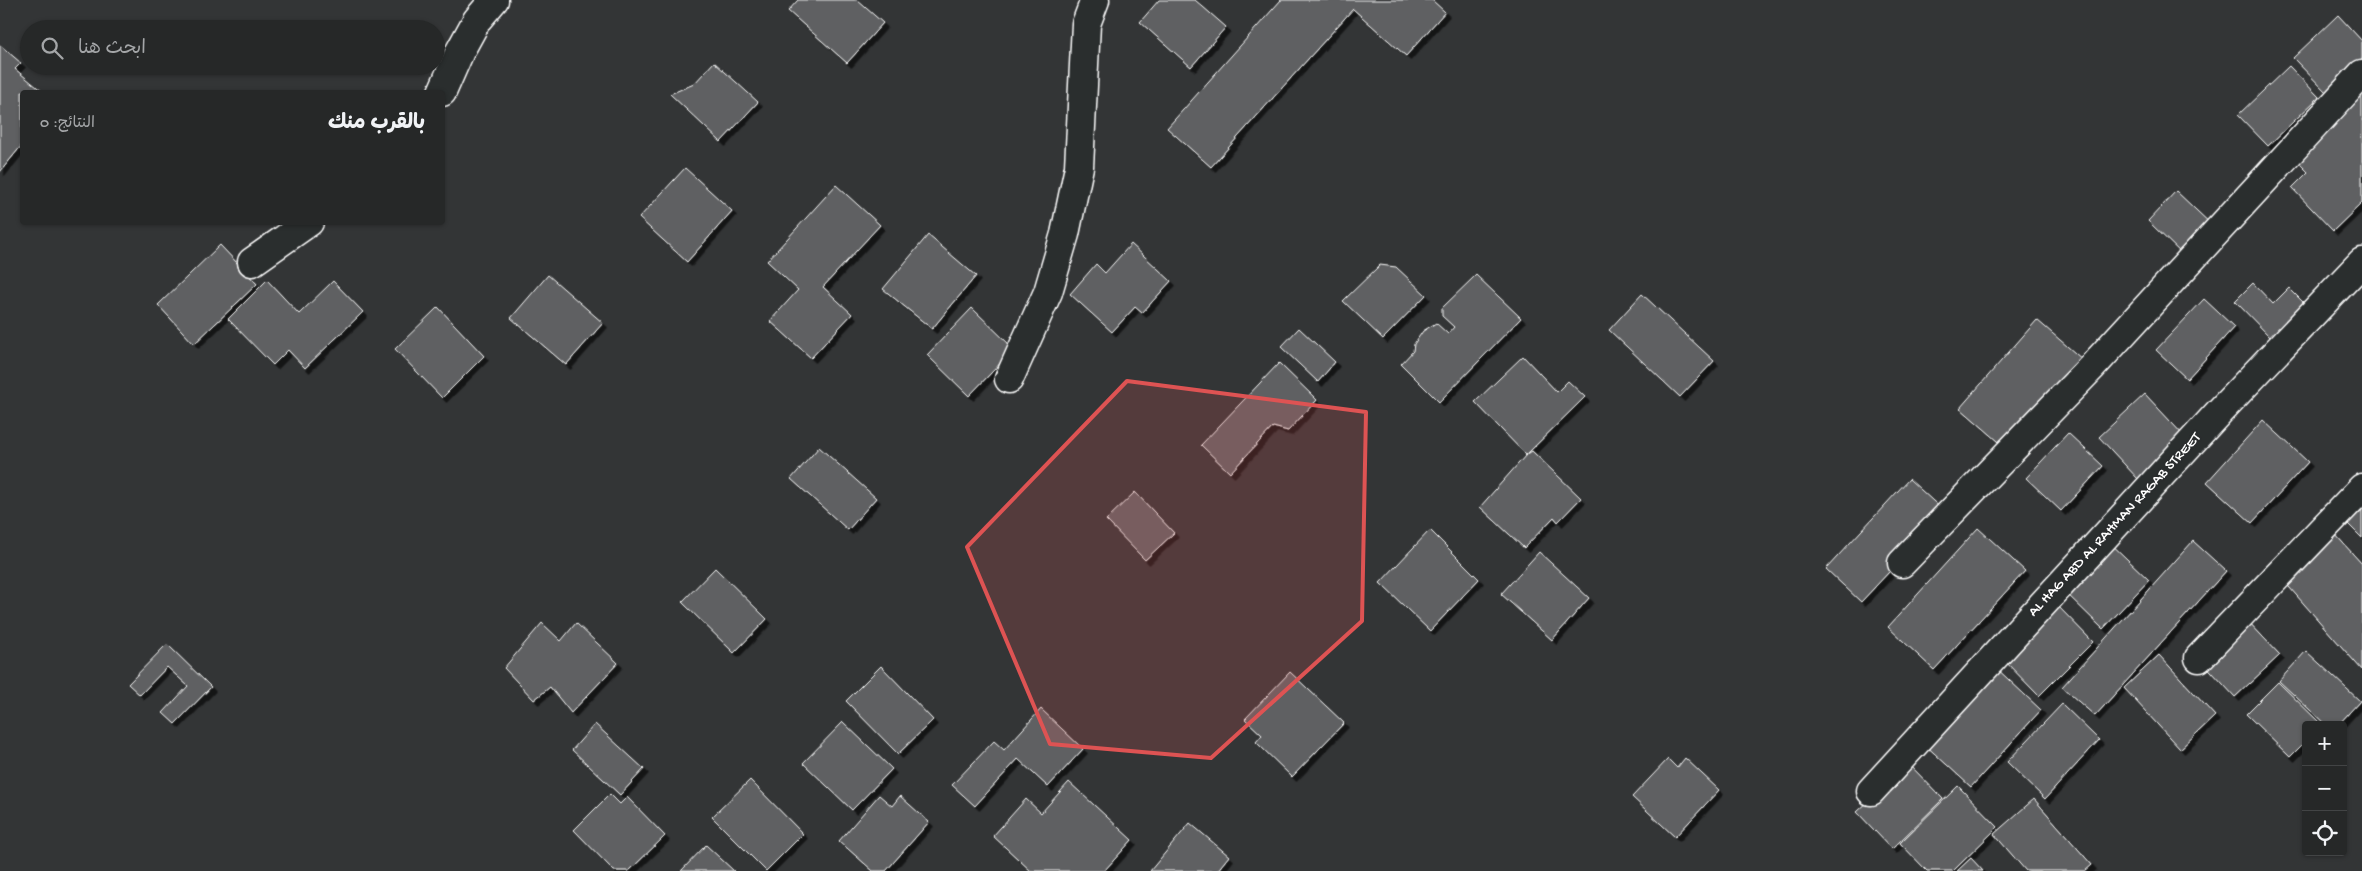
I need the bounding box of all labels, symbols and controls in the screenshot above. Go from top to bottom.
search box [20,20,445,75]
icon: search [38,34,66,62]
text: ابحث هنا [78,38,146,61]
text: بالقرب منك [328,112,425,137]
text: النتائج: 0 [40,115,95,134]
street label: AL HAG ABD AL RAHMAN RAGAB STREET [2025,428,2206,621]
map controls [2302,721,2347,856]
button: + [2302,721,2347,766]
button: − [2302,766,2347,811]
button: locate [2302,811,2347,856]

